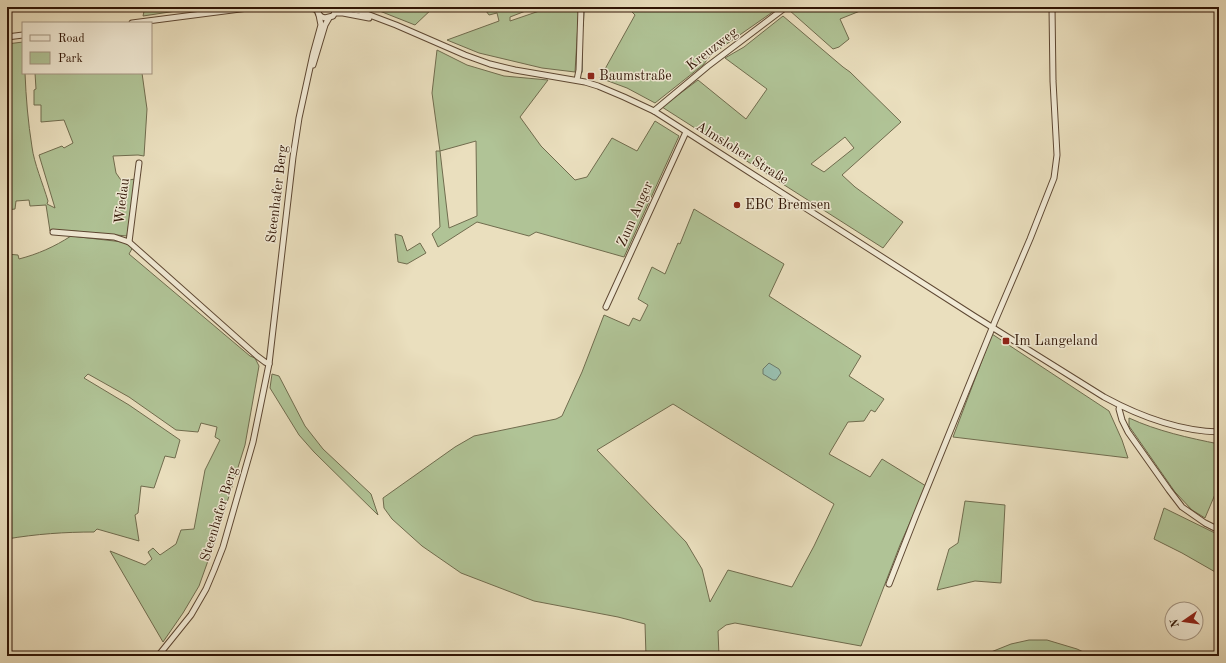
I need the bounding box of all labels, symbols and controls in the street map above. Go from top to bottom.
legend [22,22,152,74]
street label: Kreuzweg [684,25,741,73]
text: Road [58,33,85,45]
text: Park [58,53,83,65]
place label: Baumstraße [599,69,672,83]
marker: Baumstraße [586,71,596,81]
street label: Almsloher Straße [693,119,791,187]
street label: Steenhafer Berg [264,144,290,244]
street label: Wiedau [112,177,132,225]
street label: Zum Anger [614,179,656,249]
place label: EBC Bremsen [745,198,831,212]
marker: EBC Bremsen [732,200,742,210]
place label: Im Langeland [1014,334,1098,348]
marker: Im Langeland [1001,336,1011,346]
street label: Steenhafer Berg [198,464,240,563]
north arrow [1164,601,1204,641]
text: N [1169,617,1182,628]

